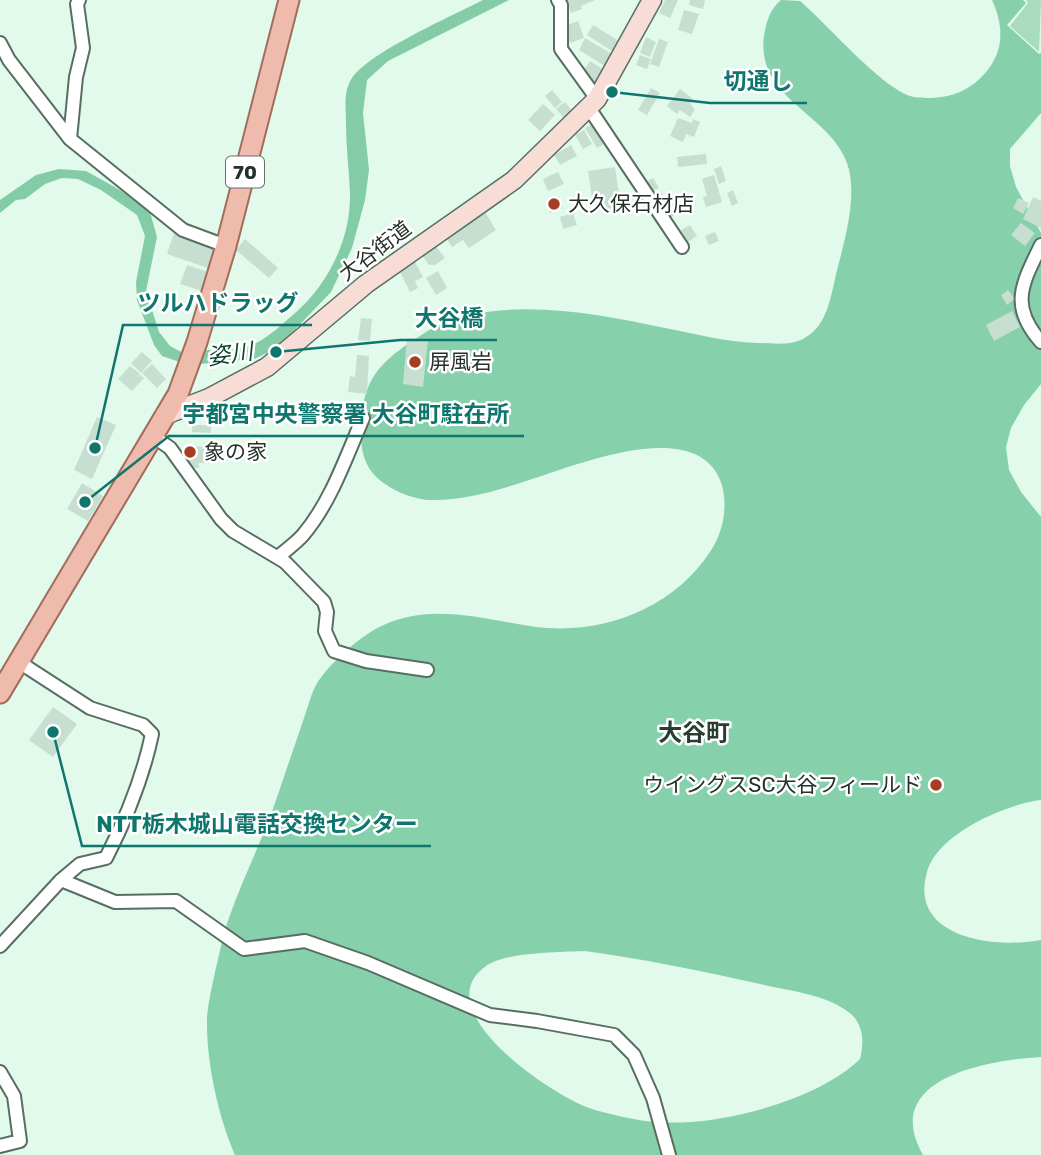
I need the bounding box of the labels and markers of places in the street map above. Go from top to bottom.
callout: 切通し [710,59,807,103]
place label: 大久保石材店 [568,191,694,216]
marker: 大久保石材店 [546,196,562,212]
callout: ツルハドラッグ [123,281,312,325]
callout: 大谷橋 [400,296,497,340]
place label: 屏風岩 [429,349,492,374]
marker: 屏風岩 [407,354,423,370]
callout: 宇都宮中央警察署 大谷町駐在所 [169,392,524,436]
place label: 象の家 [204,439,267,464]
marker: 象の家 [182,444,198,460]
place label: ウイングスSC大谷フィールド [643,772,922,797]
marker: ウイングスSC大谷フィールド [928,777,944,793]
callout: NTT栃木城山電話交換センター [82,802,431,846]

